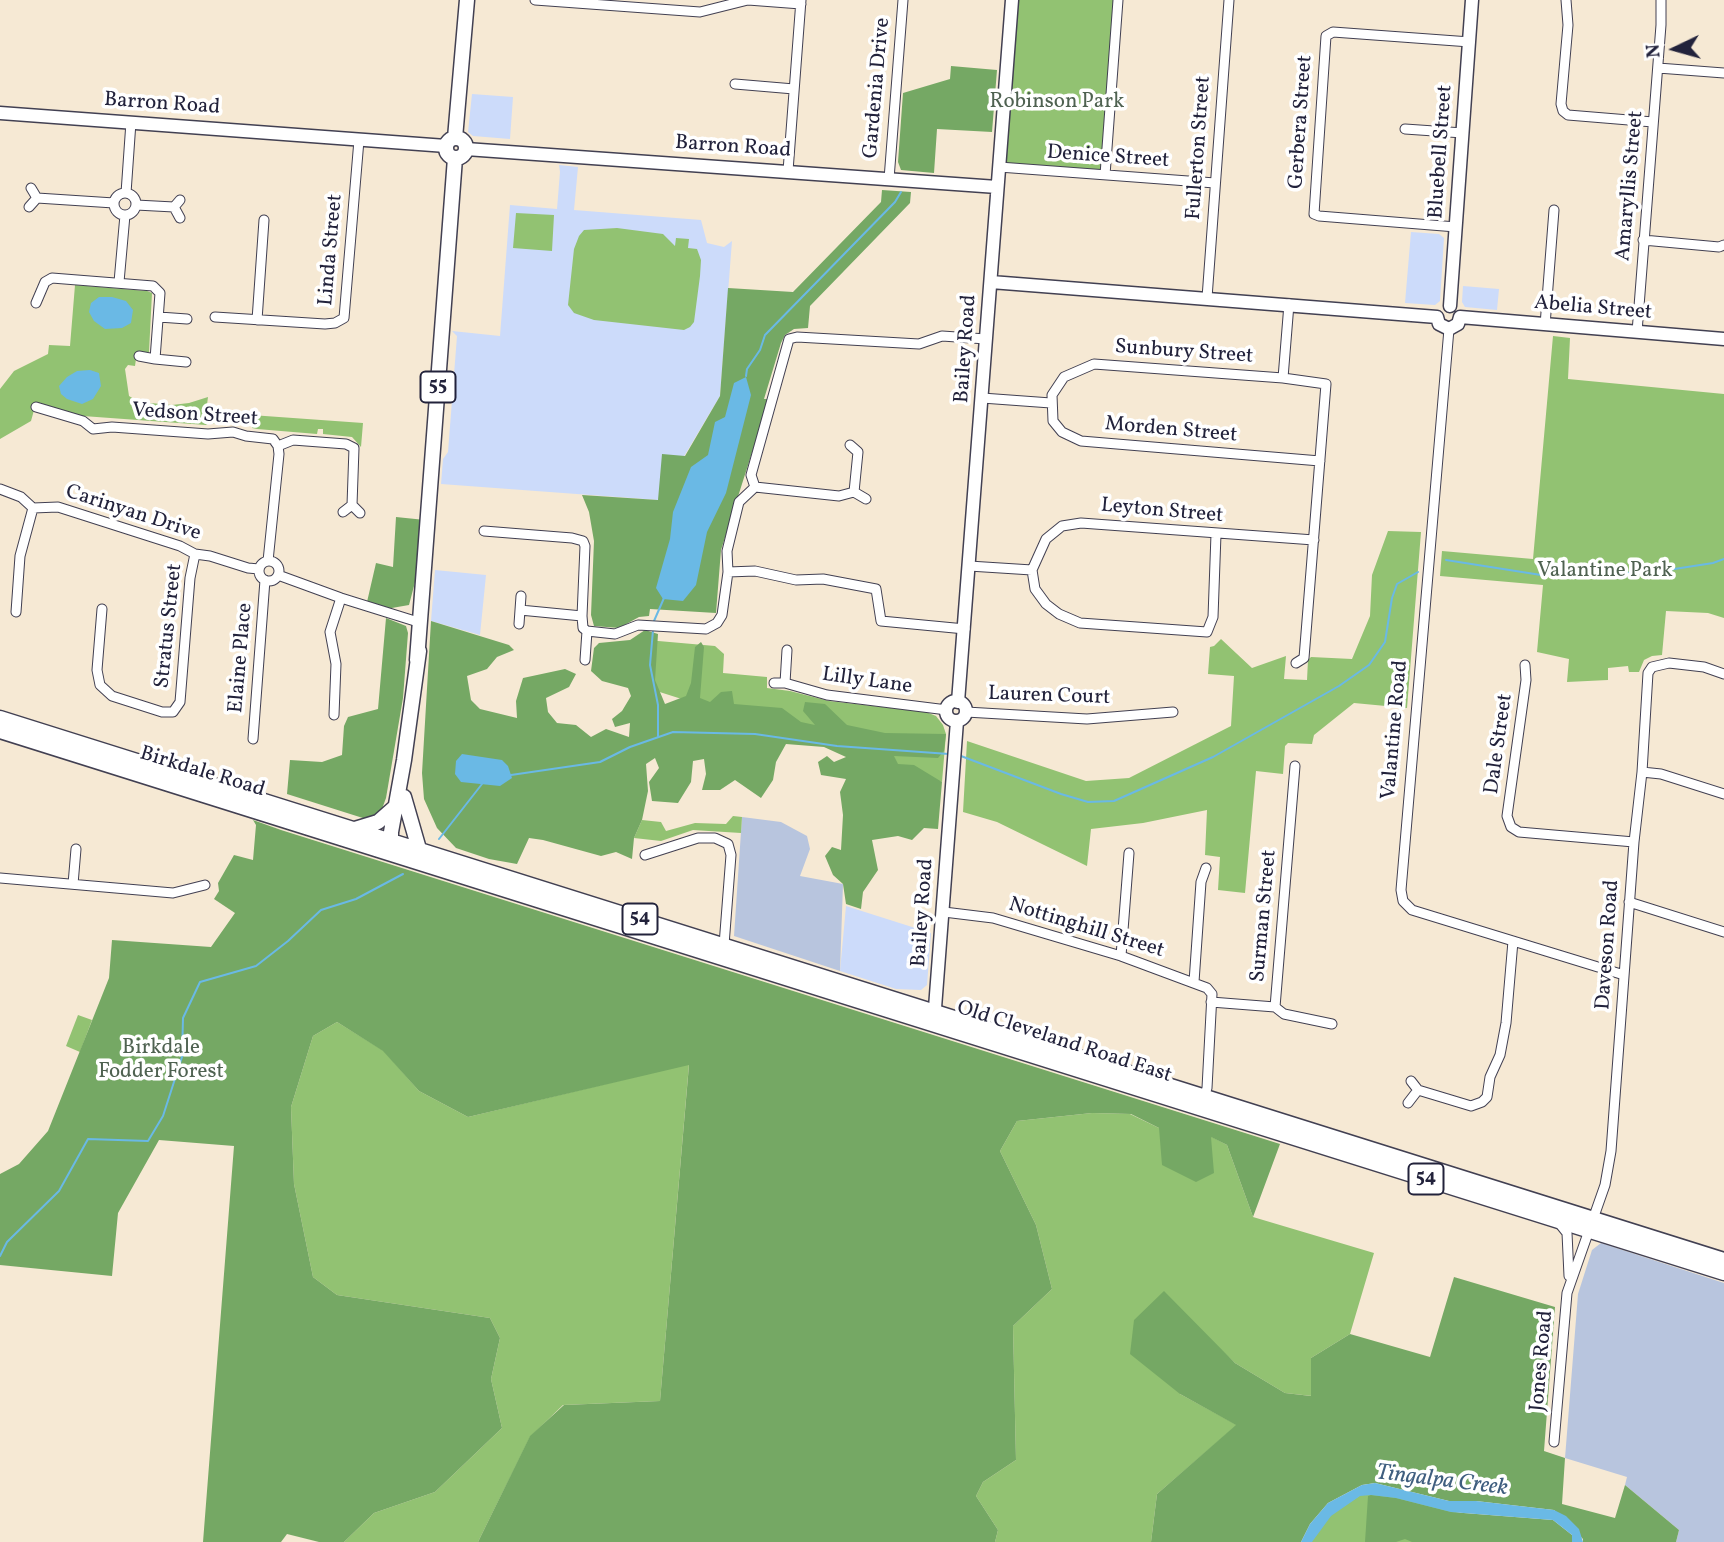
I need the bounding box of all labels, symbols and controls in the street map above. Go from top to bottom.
north arrow [1640,14,1710,84]
street label: Gardenia Drive [859,17,897,159]
text: N [1641,43,1668,59]
street label: Gerbera Street [1285,54,1319,190]
street label: Fullerton Street [1182,75,1218,221]
street label: Bluebell Street [1425,84,1459,220]
street label: Barron Road [103,88,221,122]
park label: Robinson Park [989,90,1125,116]
street label: Amaryllis Street [1612,110,1650,262]
street label: Barron Road [674,131,792,165]
street label: Denice Street [1046,141,1170,175]
street label: Linda Street [315,193,349,307]
street label: Abelia Street [1533,291,1653,327]
street label: Bailey Road [951,294,983,404]
street label: Sunbury Street [1114,336,1254,370]
road number: 55 [420,372,456,402]
street label: Vedson Street [131,399,259,433]
street label: Morden Street [1104,413,1238,449]
street label: Carinyan Drive [62,480,204,548]
street label: Leyton Street [1100,494,1224,530]
park label: Valantine Park [1537,559,1673,585]
street label: Stratus Street [151,562,189,690]
street label: Elaine Place [225,602,259,714]
street label: Valantine Road [1377,659,1415,801]
street label: Lilly Lane [820,663,914,701]
street label: Lauren Court [987,682,1111,712]
street label: Dale Street [1480,692,1520,796]
street label: Birkdale Road [136,742,268,804]
street label: Surman Street [1247,849,1283,983]
street label: Bailey Road [908,858,940,968]
street label: Daveson Road [1592,879,1626,1011]
street label: Nottinghill Street [1005,893,1167,965]
road number: 54 [622,903,658,934]
street label: Old Cleveland Road East [953,996,1175,1090]
park label: Birkdale Fodder Forest [98,1036,224,1086]
road number: 54 [1408,1163,1444,1194]
street label: Jones Road [1526,1310,1560,1412]
water label: Tingalpa Creek [1375,1460,1509,1504]

